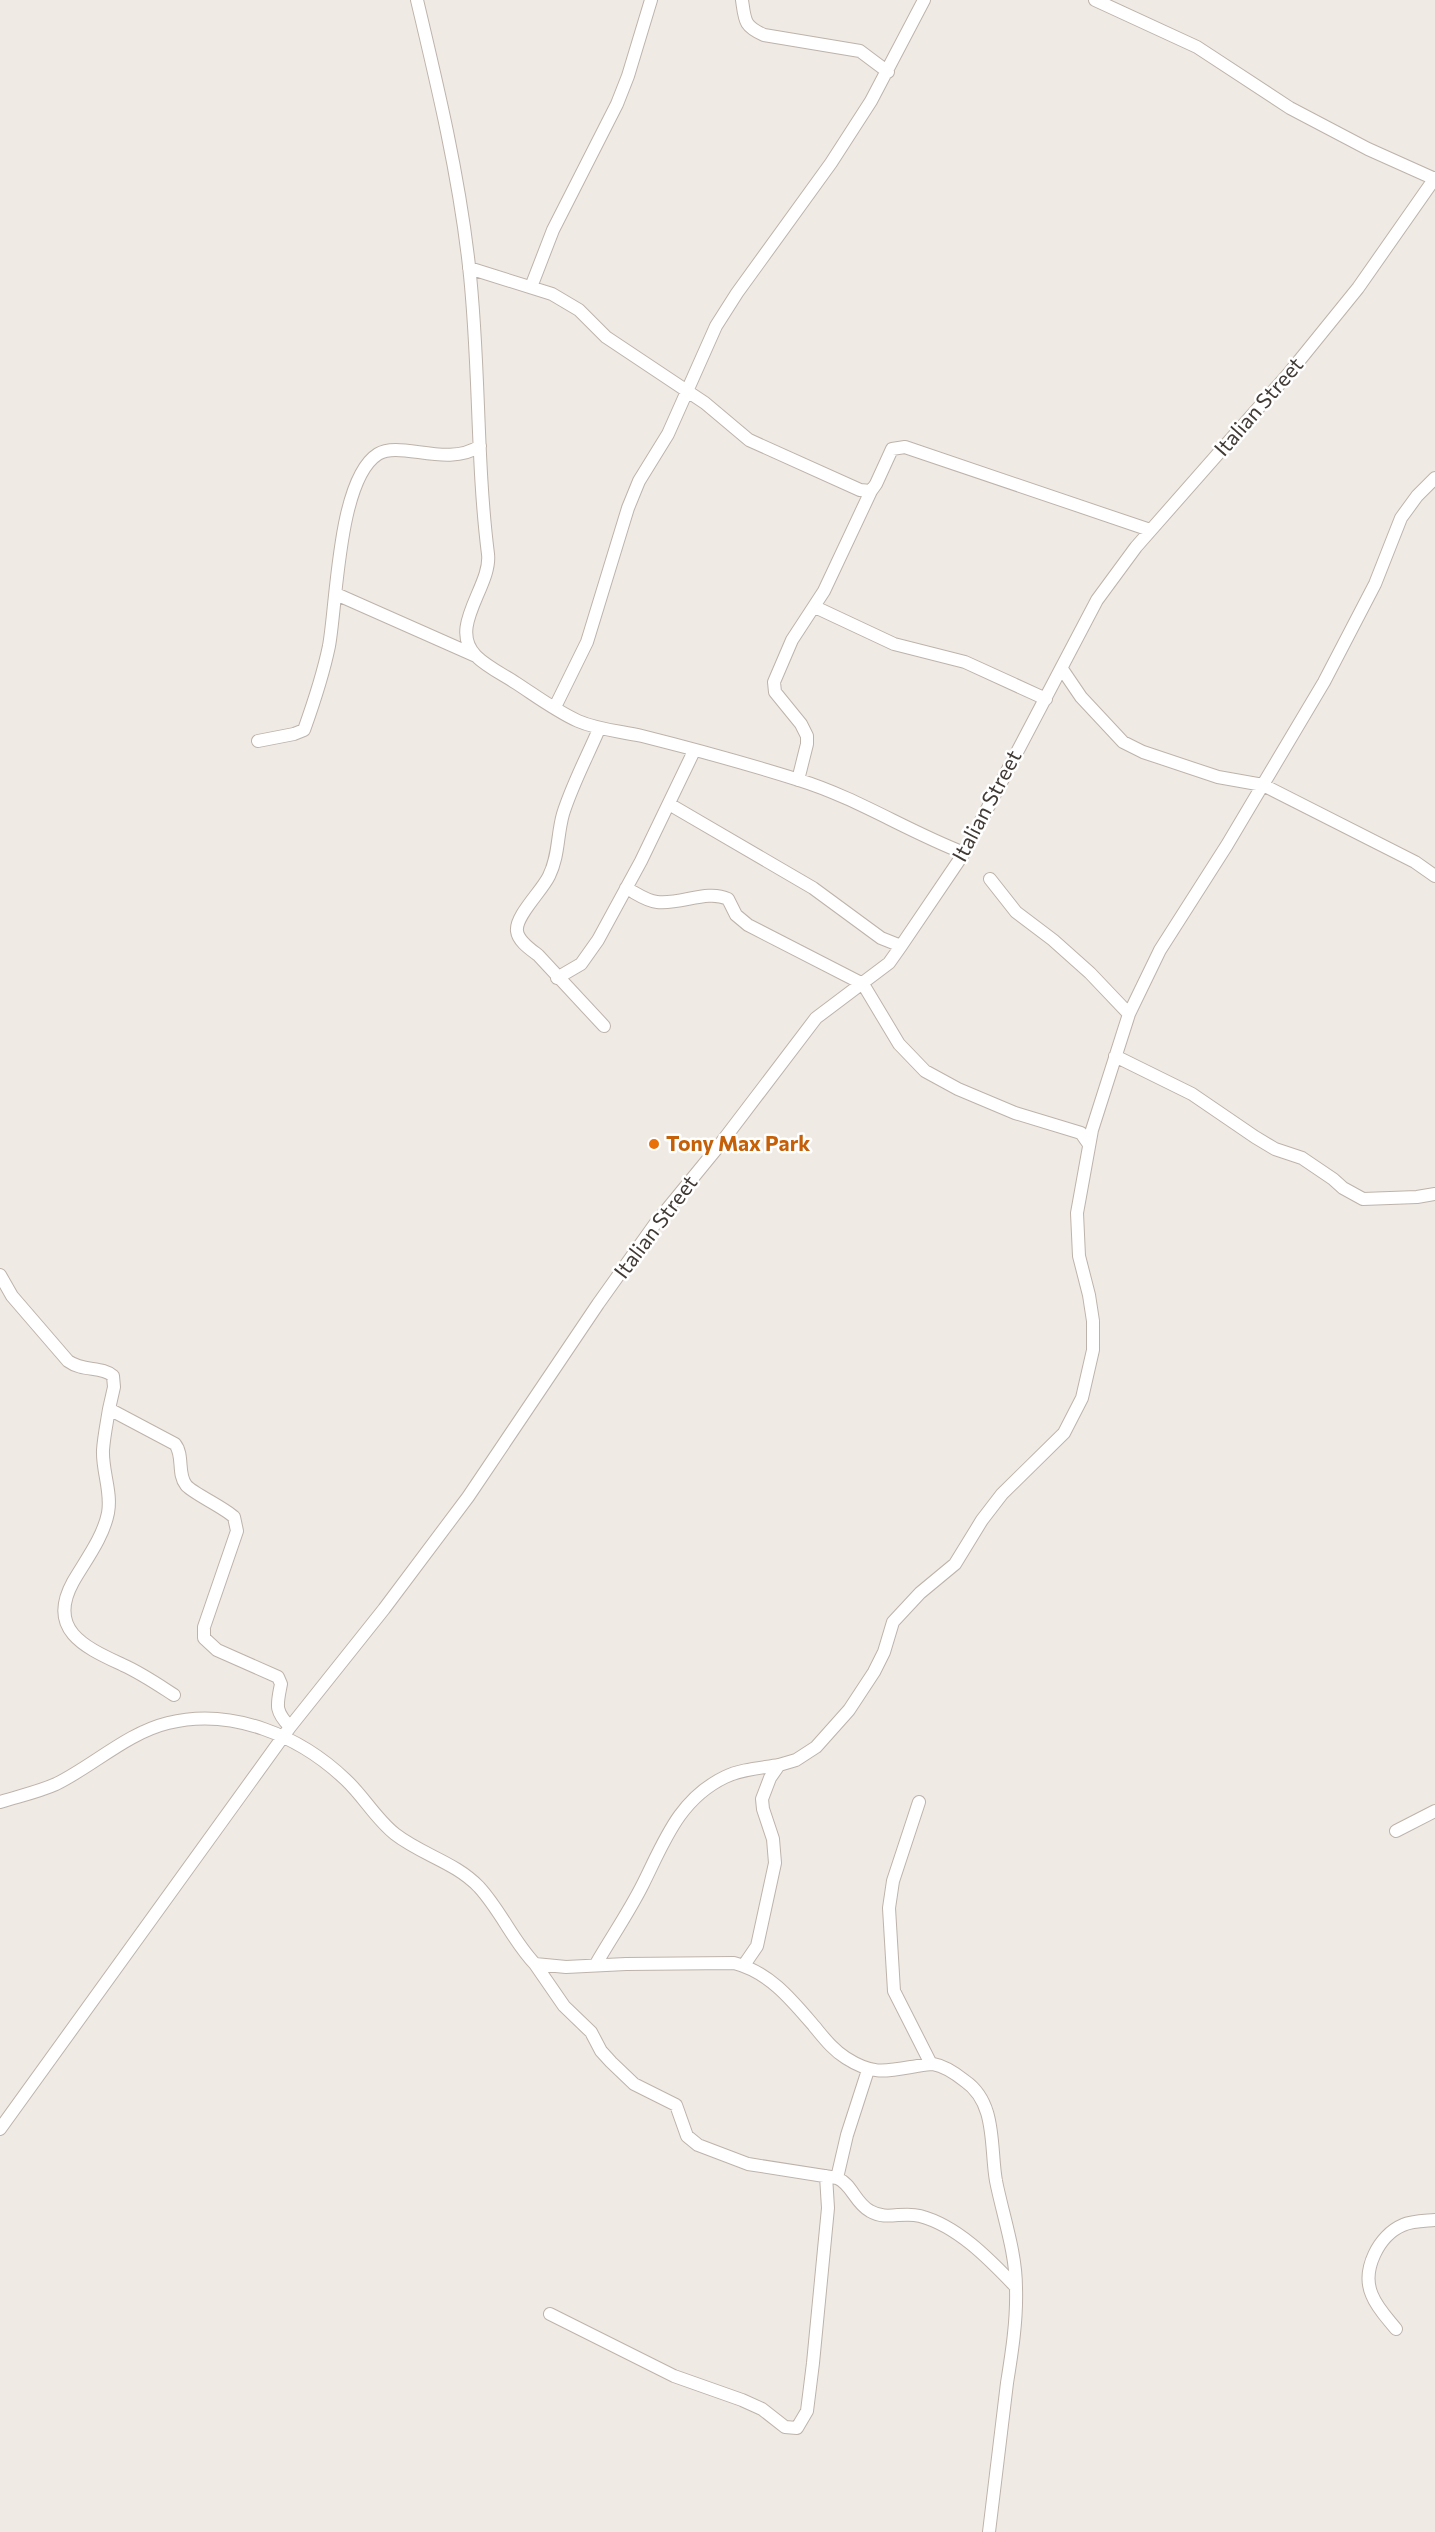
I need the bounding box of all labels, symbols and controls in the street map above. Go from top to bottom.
street label: Italian Street [1208,352,1308,460]
street label: Italian Street [946,745,1025,865]
place label: Tony Max Park [666,1130,810,1155]
marker: Tony Max Park [647,1137,661,1151]
street label: Italian Street [608,1170,702,1283]

